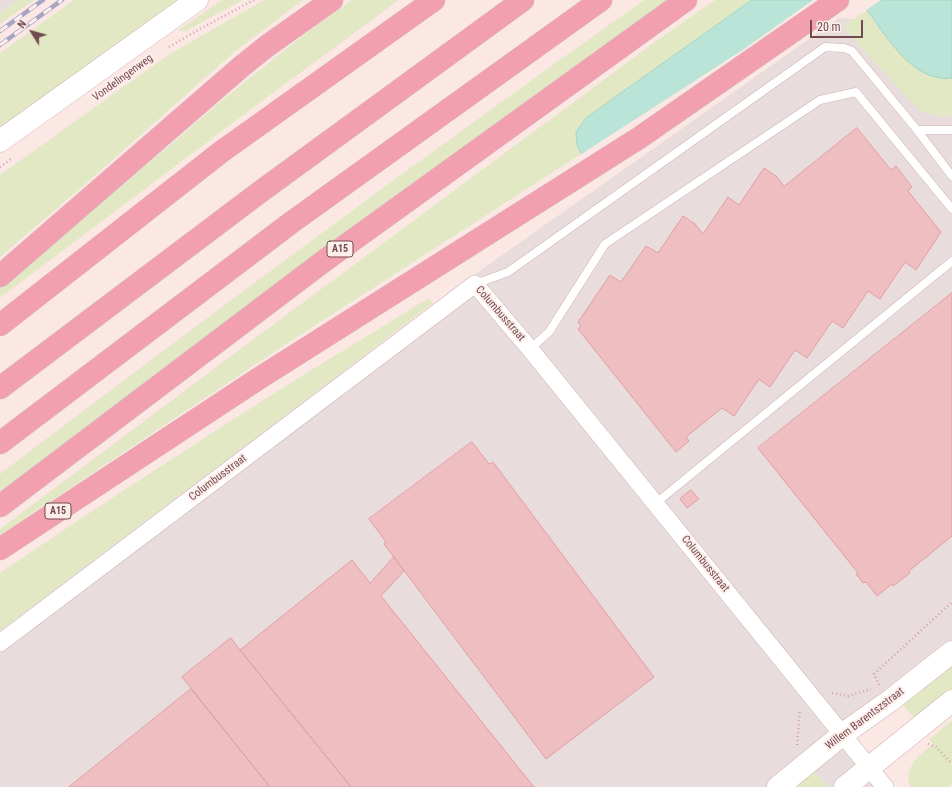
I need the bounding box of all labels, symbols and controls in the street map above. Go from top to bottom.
north arrow [12,12,52,52]
scale bar [812,12,865,38]
text: N [15,18,29,31]
text: 20 m [817,20,841,34]
street label: Vondelingenweg [90,52,156,104]
road number: A15 [327,241,353,257]
street label: Columbusstraat [472,284,528,344]
street label: Columbusstraat [187,452,249,504]
road number: A15 [45,503,71,519]
street label: Columbusstraat [678,533,732,595]
street label: Willem Barentszstraat [823,685,907,753]

